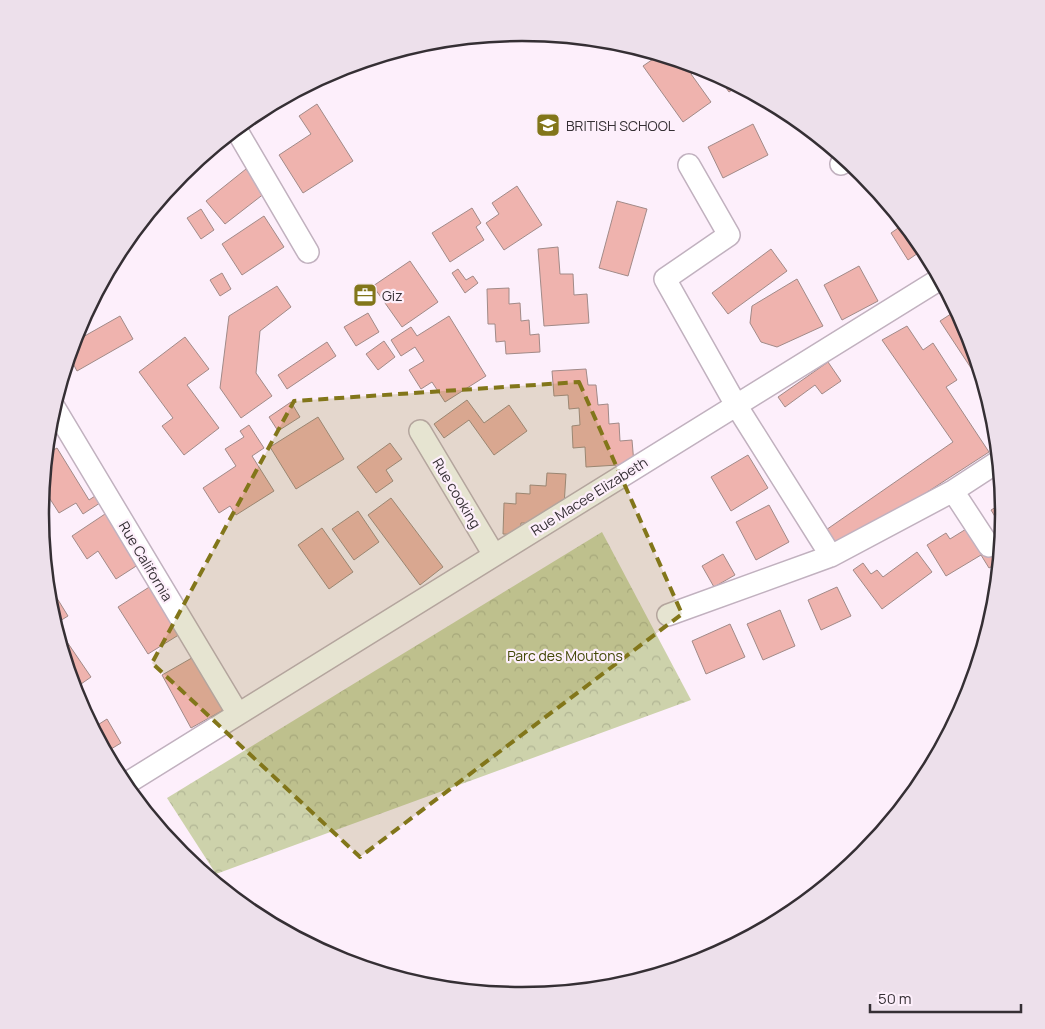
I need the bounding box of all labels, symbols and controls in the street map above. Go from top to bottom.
school or university icon: BRITISH SCHOOL [535,112,561,138]
place label: BRITISH SCHOOL [566,116,675,135]
office icon: Giz [352,282,378,308]
place label: Giz [382,286,403,305]
street label: Rue Macee Elizabeth [527,452,651,540]
street label: Rue cooking [429,454,485,532]
street label: Rue California [115,518,177,604]
park label: Parc des Moutons [507,646,623,665]
scale bar [870,982,1021,1014]
text: 50 m [878,988,912,1009]

